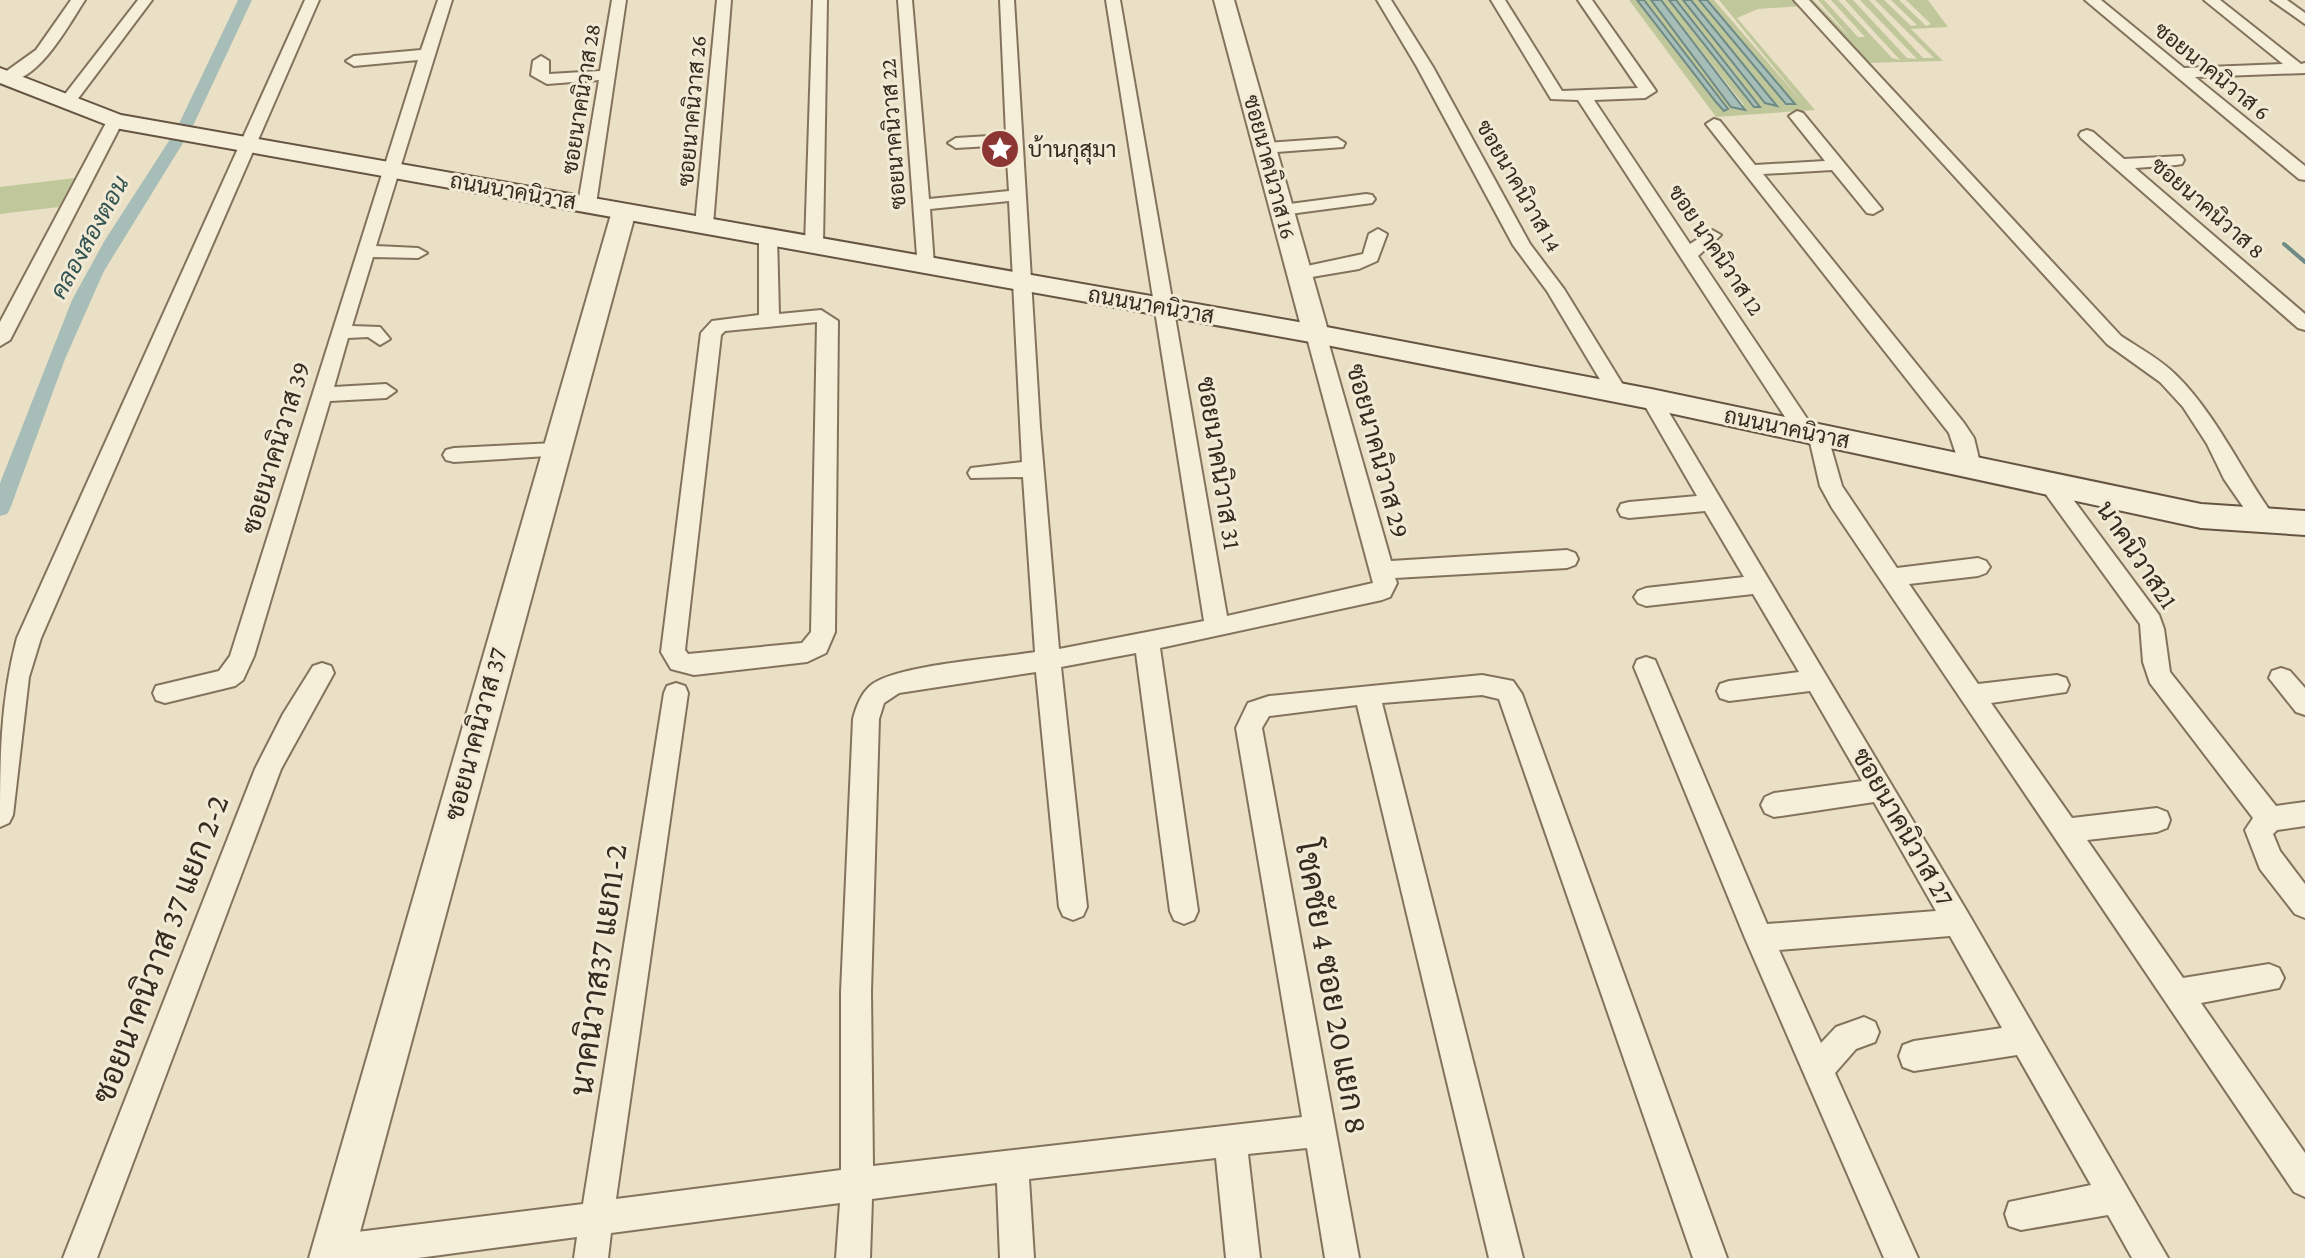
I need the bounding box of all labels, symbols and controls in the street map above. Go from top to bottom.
street label: ซอยนาคนิวาส 6 [2149,16,2275,125]
street label: ซอยนาคนิวาส 28 [556,22,605,176]
street label: ซอยนาคนิวาส 26 [672,34,711,188]
street label: ซอยนาคนิวาส 22 [874,58,911,210]
street label: ซอยนาคนิวาส 16 [1239,92,1302,242]
street label: ซอยนาคนิวาส 14 [1471,115,1568,256]
place icon: บ้านกุสุมา [979,128,1021,170]
place label: บ้านกุสุมา [1028,135,1116,165]
street label: ซอยนาคนิวาส 8 [2146,151,2270,264]
street label: ถนนนาคนิวาส [448,167,578,214]
water label: คลองสองตอน [44,171,134,303]
street label: ซอย นาคนิวาส 12 [1663,180,1770,320]
street label: ถนนนาคนิวาส [1086,281,1216,328]
street label: ซอยนาคนิวาส 39 [235,358,316,538]
street label: ซอยนาคนิวาส 29 [1341,361,1416,541]
street label: ซอยนาคนิวาส 31 [1191,374,1248,551]
street label: ถนนนาคนิวาส [1722,402,1852,453]
street label: นาคนิวาส21 [2090,495,2184,614]
street label: ซอยนาคนิวาส 37 [438,644,513,823]
street label: ซอยนาคนิวาส 27 [1846,742,1961,911]
street label: ซอยนาคนิวาส 37 แยก 2-2 [85,790,235,1108]
street label: โชคชัย 4 ซอย 20 แยก 8 [1288,835,1379,1137]
street label: นาคนิวาส37 แยก1-2 [563,842,633,1098]

